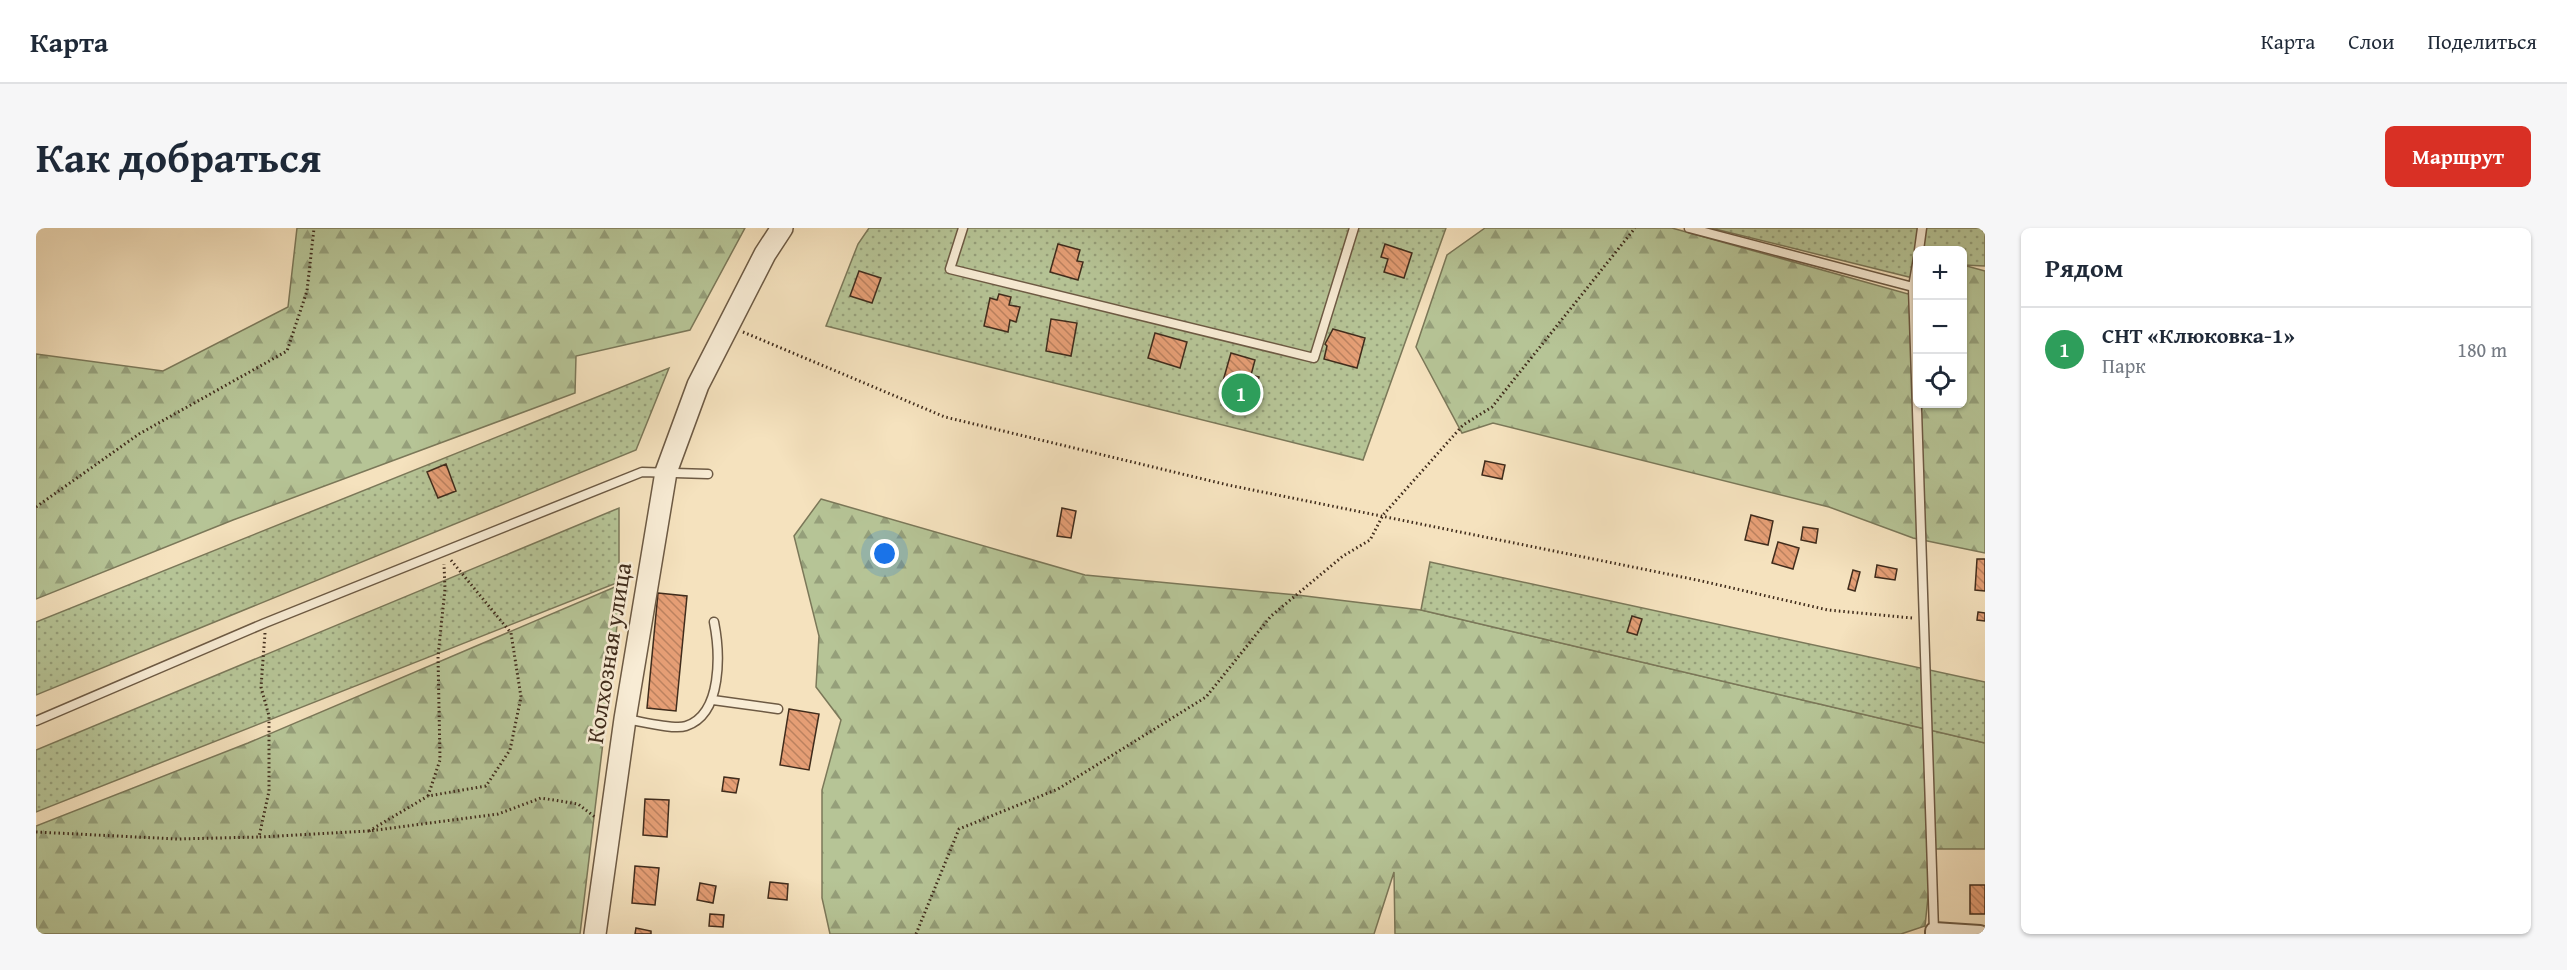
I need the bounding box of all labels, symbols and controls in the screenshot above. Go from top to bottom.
text: Карта [30,21,108,62]
text: Карта [2261,26,2315,57]
text: Слои [2348,26,2394,57]
text: Поделиться [2427,26,2537,57]
text: Как добраться [36,126,321,187]
button: Маршрут [2385,126,2531,187]
map controls [1913,246,1967,408]
button: + [1913,246,1967,300]
text: Рядом [2045,248,2123,287]
button: − [1913,300,1967,354]
text: СНТ «Клюковка-1» [2102,319,2295,351]
text: 1 [2059,335,2070,364]
text: 180 m [2457,335,2507,364]
text: Парк [2102,351,2146,380]
button: locate [1913,354,1967,408]
pin: 1 [1222,370,1260,416]
your location [870,539,899,568]
street label: Колхозная улица [577,559,640,746]

